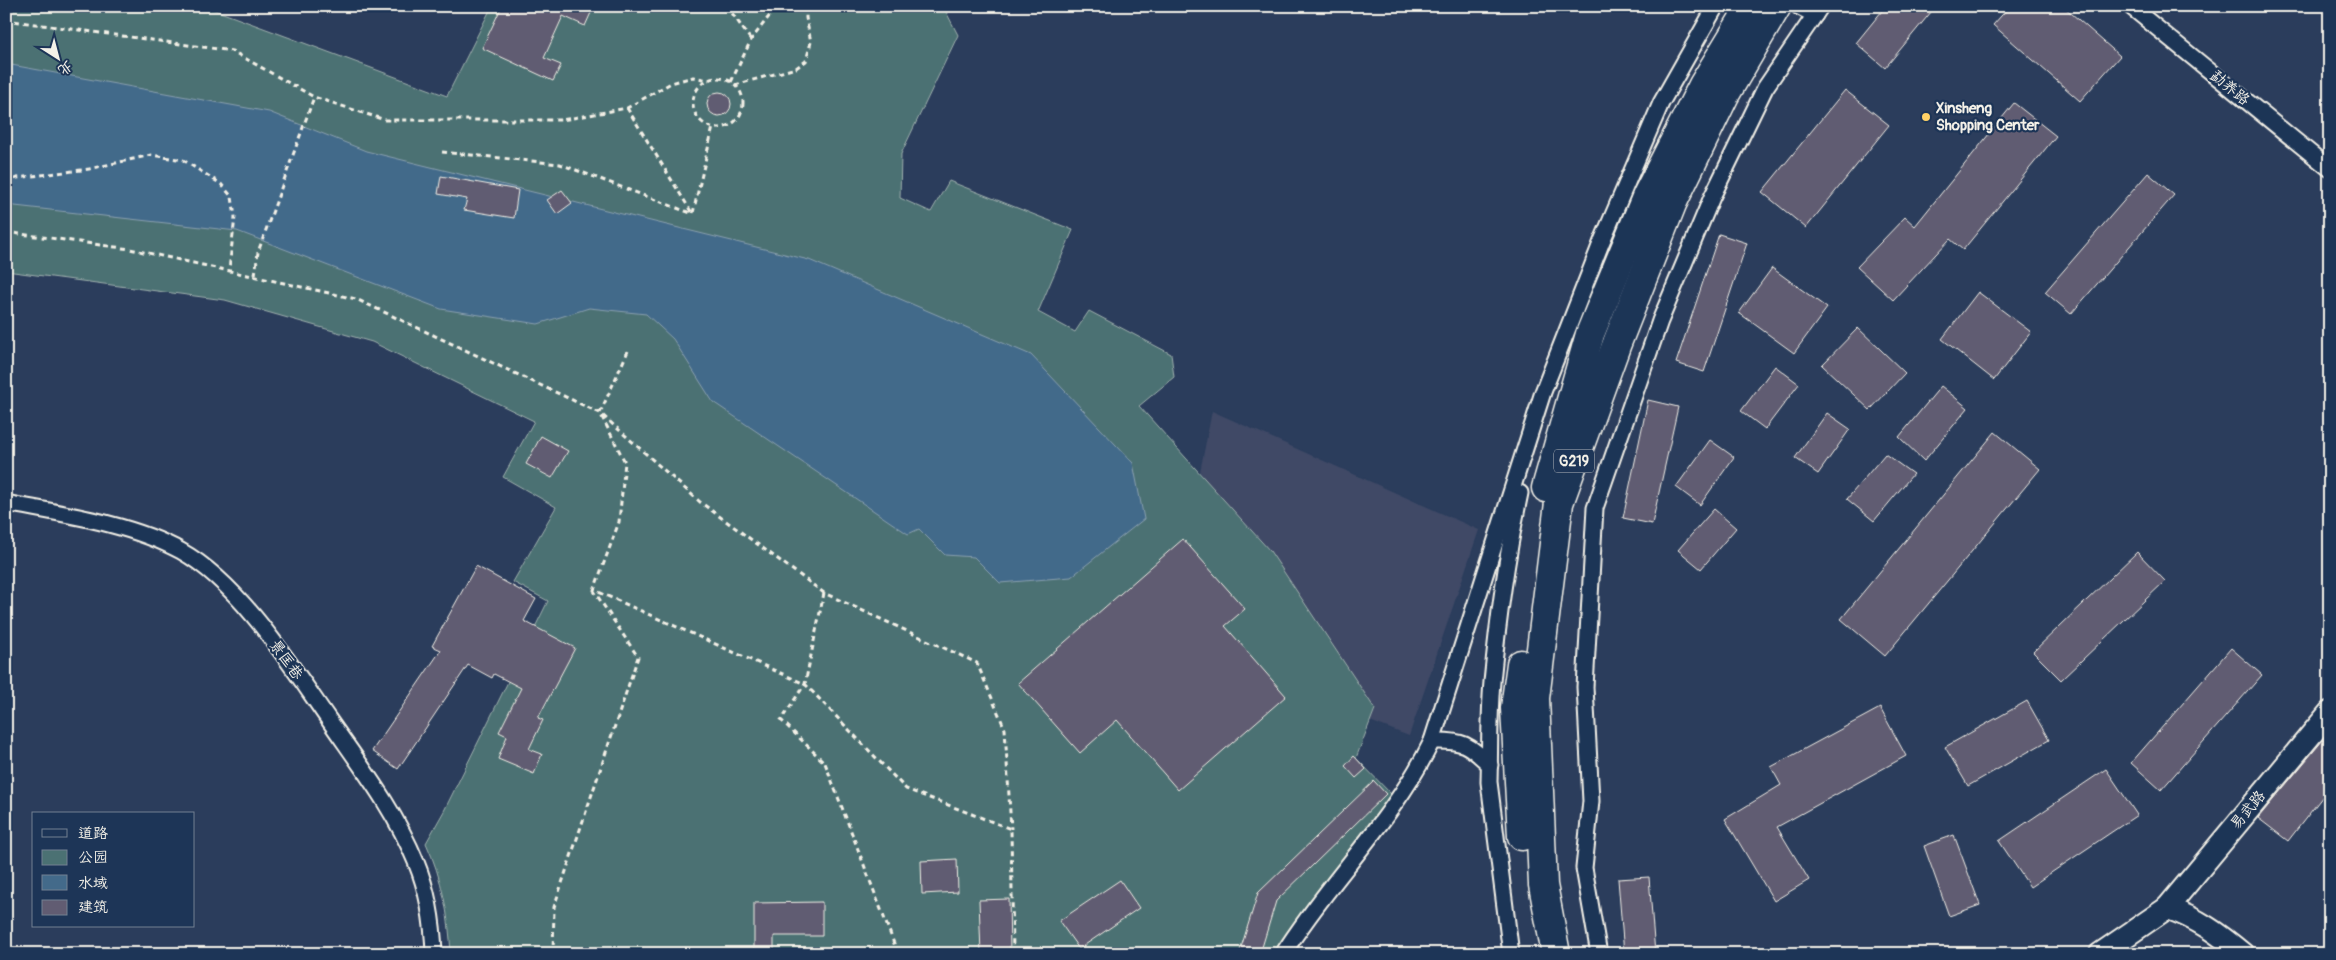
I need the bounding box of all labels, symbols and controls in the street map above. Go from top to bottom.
north arrow [32,32,82,82]
text: 北 [55,57,76,79]
street label: 勐养路 [2207,66,2253,110]
place label: Xinsheng Shopping Center [1936,99,2040,135]
marker: Xinsheng Shopping Center [1920,111,1932,123]
road number: G219 [1554,450,1594,472]
street label: 景匡巷 [265,636,307,684]
street label: 易武路 [2226,787,2270,833]
legend [32,812,195,928]
text: 道路 [78,824,108,843]
text: 公园 [78,848,108,867]
text: 水域 [78,874,108,893]
text: 建筑 [78,898,108,917]

